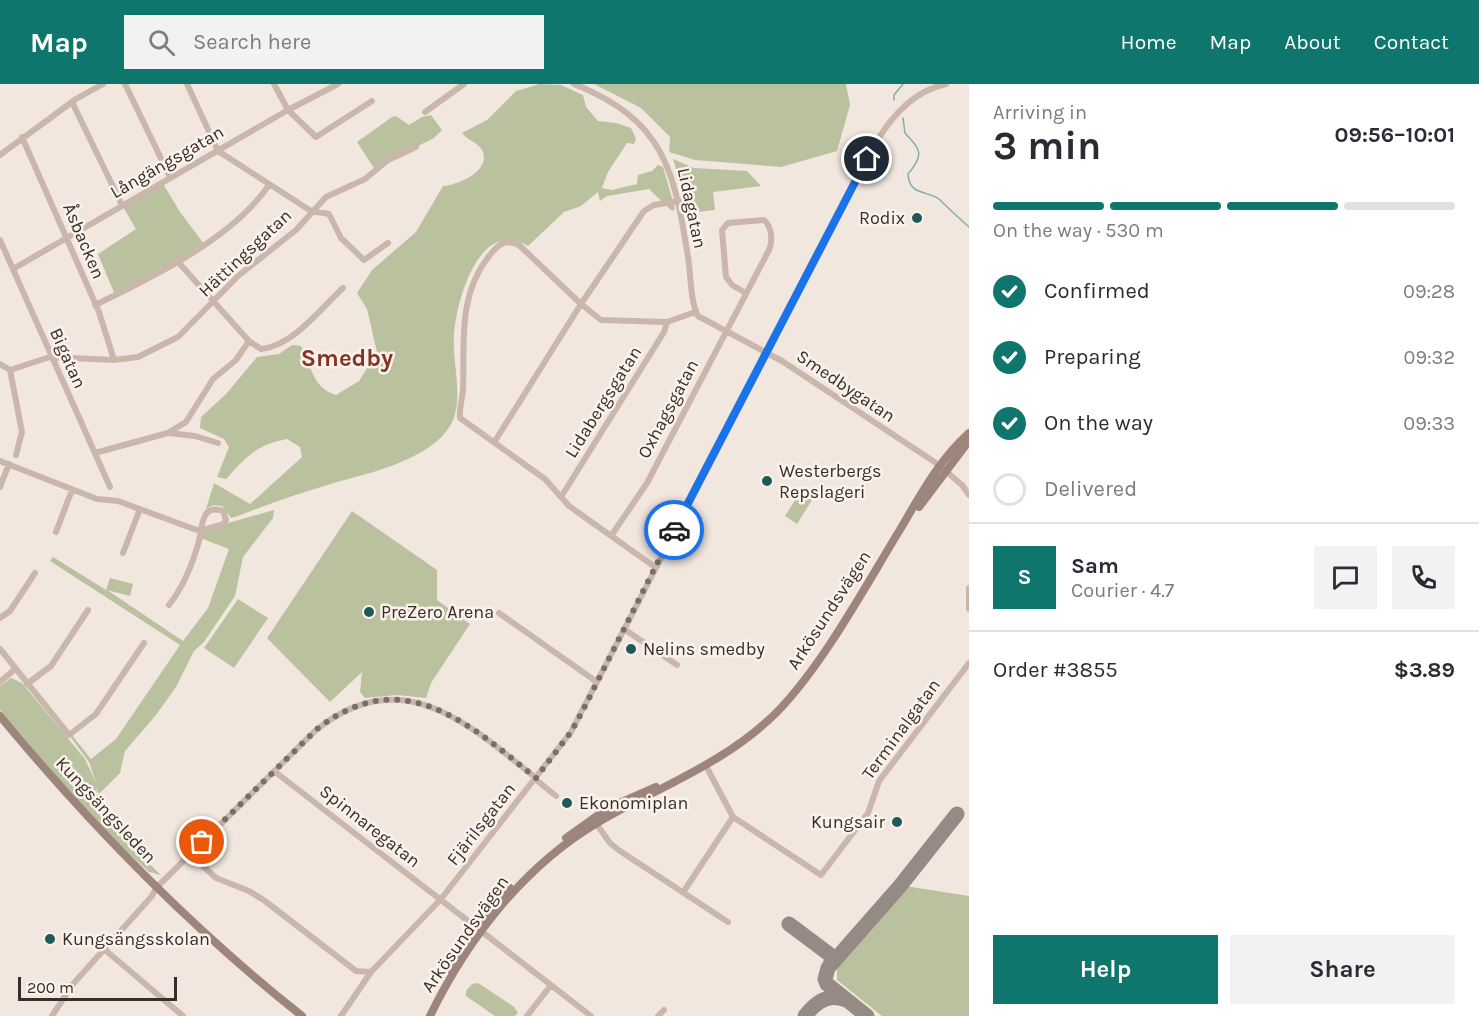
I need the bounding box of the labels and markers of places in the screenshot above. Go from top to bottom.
pin [841,133,892,184]
place label: Rodix [859,207,905,229]
marker: Rodix [910,211,924,225]
place label: Westerbergs Repslageri [779,460,881,503]
marker: Westerbergs Repslageri [760,474,774,488]
place label: PreZero Arena [381,601,494,623]
marker: PreZero Arena [362,605,376,619]
place label: Nelins smedby [643,638,765,660]
marker: Nelins smedby [624,642,638,656]
place label: Ekonomiplan [579,792,688,814]
marker: Ekonomiplan [560,796,574,810]
place label: Kungsair [811,811,885,833]
marker: Kungsair [890,815,904,829]
pin [176,816,227,867]
place label: Kungsängsskolan [62,928,210,950]
marker: Kungsängsskolan [43,932,57,946]

